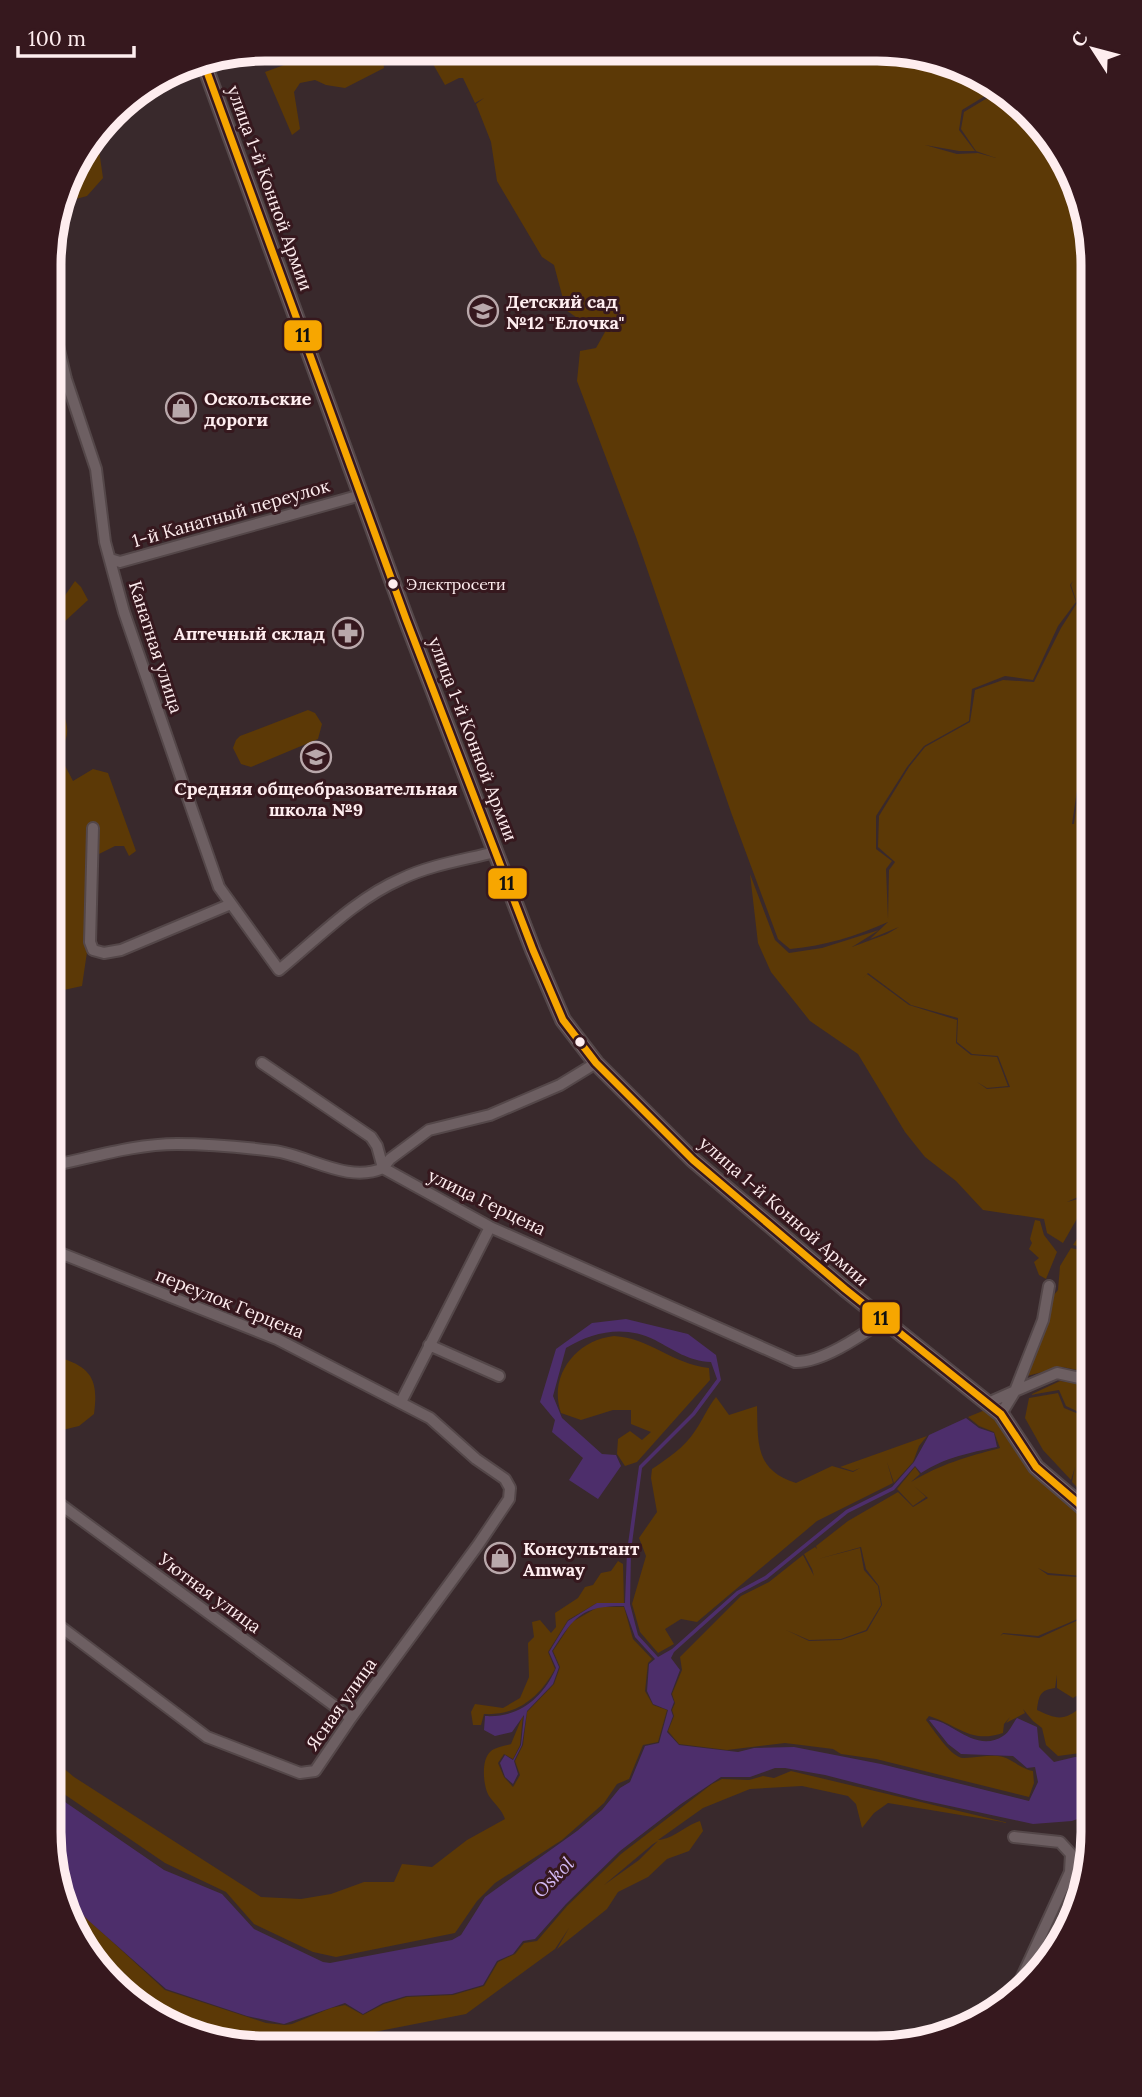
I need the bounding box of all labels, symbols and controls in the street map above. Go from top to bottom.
scale bar [18,14,133,58]
north arrow [1058,14,1128,84]
text: 100 m [28,25,86,52]
text: С [1066,27,1093,51]
street label: улица 1-й Конной Армии [222,82,318,294]
place label: Детский сад №12 "Елочка" [506,290,625,334]
school or university icon: Детский сад №12 "Елочка" [466,294,500,328]
line badge: 11 [283,319,323,352]
text: 11 [295,323,311,347]
place label: Оскольские дороги [204,387,312,431]
shop icon: Оскольские дороги [164,391,198,425]
street label: 1-й Канатный переулок [130,474,333,552]
place label: Электросети [406,574,506,594]
marker: Электросети [386,577,400,591]
street label: Канатная улица [124,578,188,716]
pharmacy icon: Аптечный склад [331,616,365,650]
place label: Аптечный склад [174,622,325,645]
street label: улица 1-й Конной Армии [423,634,523,844]
school or university icon: Средняя общеобразовательная школа №9 [299,740,333,774]
place label: Средняя общеобразовательная школа №9 [174,777,458,821]
line badge: 11 [487,867,528,900]
text: 11 [499,871,515,895]
unlabelled marker [573,1035,587,1049]
street label: улица 1-й Конной Армии [695,1131,873,1291]
street label: улица Герцена [424,1164,550,1240]
street label: переулок Герцена [152,1263,308,1343]
line badge: 11 [861,1301,901,1335]
text: 11 [873,1306,889,1330]
place label: Консультант Amway [523,1537,640,1581]
shop icon: Консультант Amway [483,1541,517,1575]
street label: Уютная улица [153,1547,266,1638]
street label: Ясная улица [301,1653,381,1755]
water label: Oskol [527,1851,579,1903]

